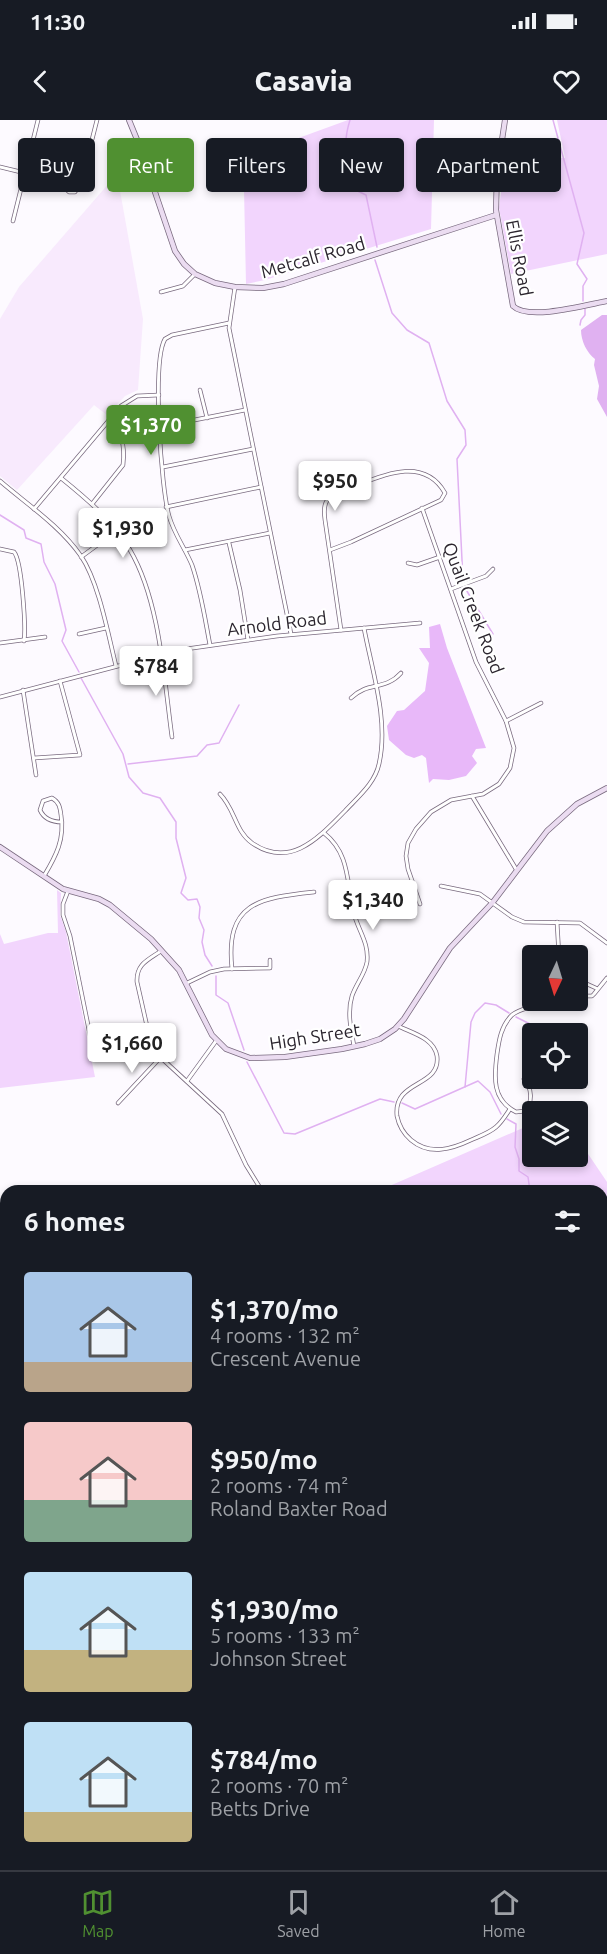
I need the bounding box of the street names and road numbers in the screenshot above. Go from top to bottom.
street label: Ellis Road [503,218,537,298]
street label: Metcalf Road [258,233,367,281]
street label: Quail Creek Road [439,539,508,677]
street label: Arnold Road [226,607,328,639]
street label: High Street [268,1019,362,1053]

